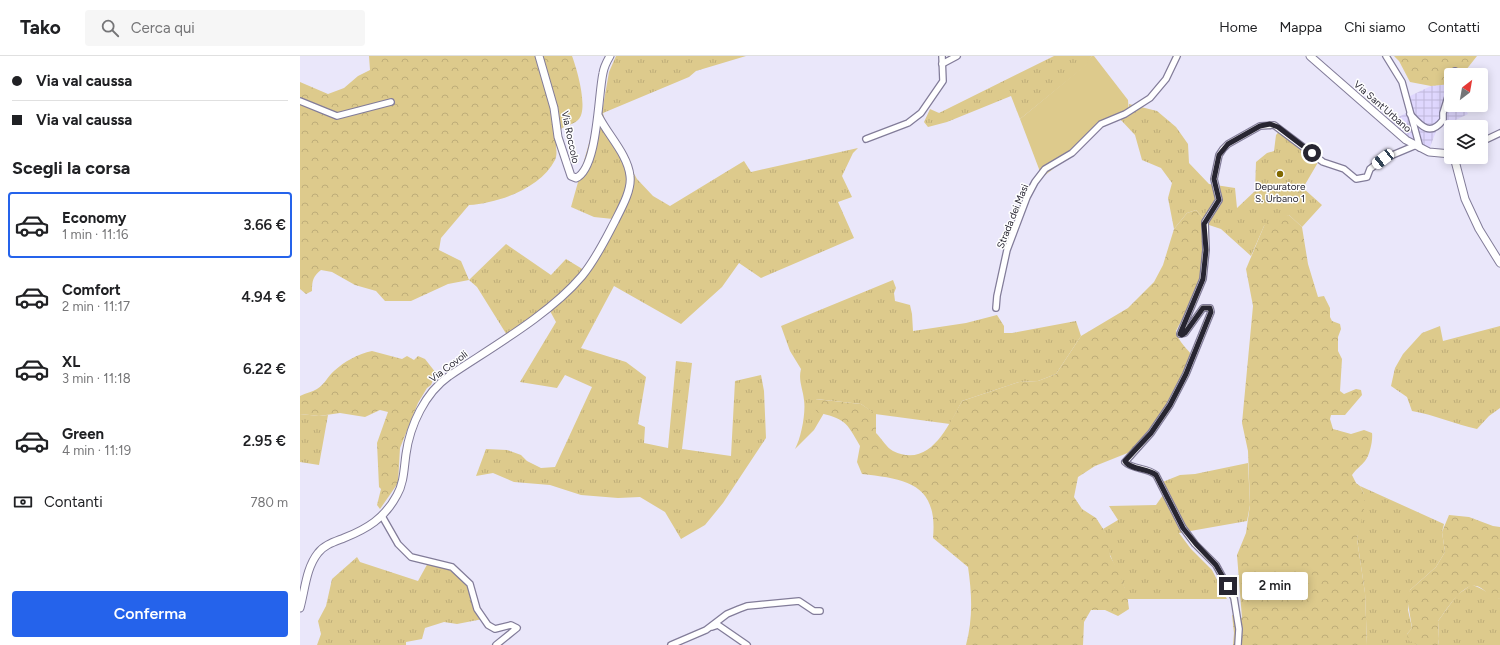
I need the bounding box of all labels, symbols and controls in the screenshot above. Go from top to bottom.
search box [85,10,365,46]
text: Tako [20,16,61,39]
icon: search [99,17,121,39]
text: Cerca qui [131,19,195,37]
text: Home [1219,19,1258,36]
text: Mappa [1280,19,1322,36]
text: Chi siamo [1344,19,1406,36]
text: Contatti [1428,19,1480,36]
north arrow [1444,68,1488,112]
map controls [1444,68,1488,164]
text: Via val caussa [36,72,132,90]
street label: Via Sant'Urbano [1351,78,1414,135]
street label: Via Roccolo [559,110,582,165]
text: Via val caussa [36,111,132,129]
button: layers [1444,120,1488,164]
route start [1303,144,1321,162]
car [1370,147,1396,171]
text: Scegli la corsa [12,157,130,179]
marker: Depuratore S. Urbano 1 [1275,169,1285,179]
place label: Depuratore S. Urbano 1 [1255,180,1306,205]
street label: Strada dei Masi [994,182,1031,250]
icon: car [14,207,50,243]
text: Economy [62,209,127,227]
text: 3.66 € [243,216,286,234]
text: 1 min · 11:16 [62,227,128,242]
icon: car [14,279,50,315]
text: Comfort [62,281,121,299]
text: 4.94 € [241,288,286,306]
text: 2 min · 11:17 [62,299,130,314]
street label: Via Covoli [426,348,470,385]
icon: car [14,351,50,387]
text: XL [62,353,80,371]
text: 6.22 € [243,360,286,378]
text: 3 min · 11:18 [62,371,131,386]
icon: car [14,423,50,459]
text: Green [62,425,104,443]
text: 2.95 € [243,432,286,450]
text: 4 min · 11:19 [62,443,131,458]
icon: cash [12,491,34,513]
text: Contanti [44,493,103,511]
text: 780 m [250,495,288,510]
callout: 2 min [1242,572,1308,600]
route end [1219,577,1237,595]
text: 2 min [1259,578,1291,593]
button: Conferma [12,591,288,637]

